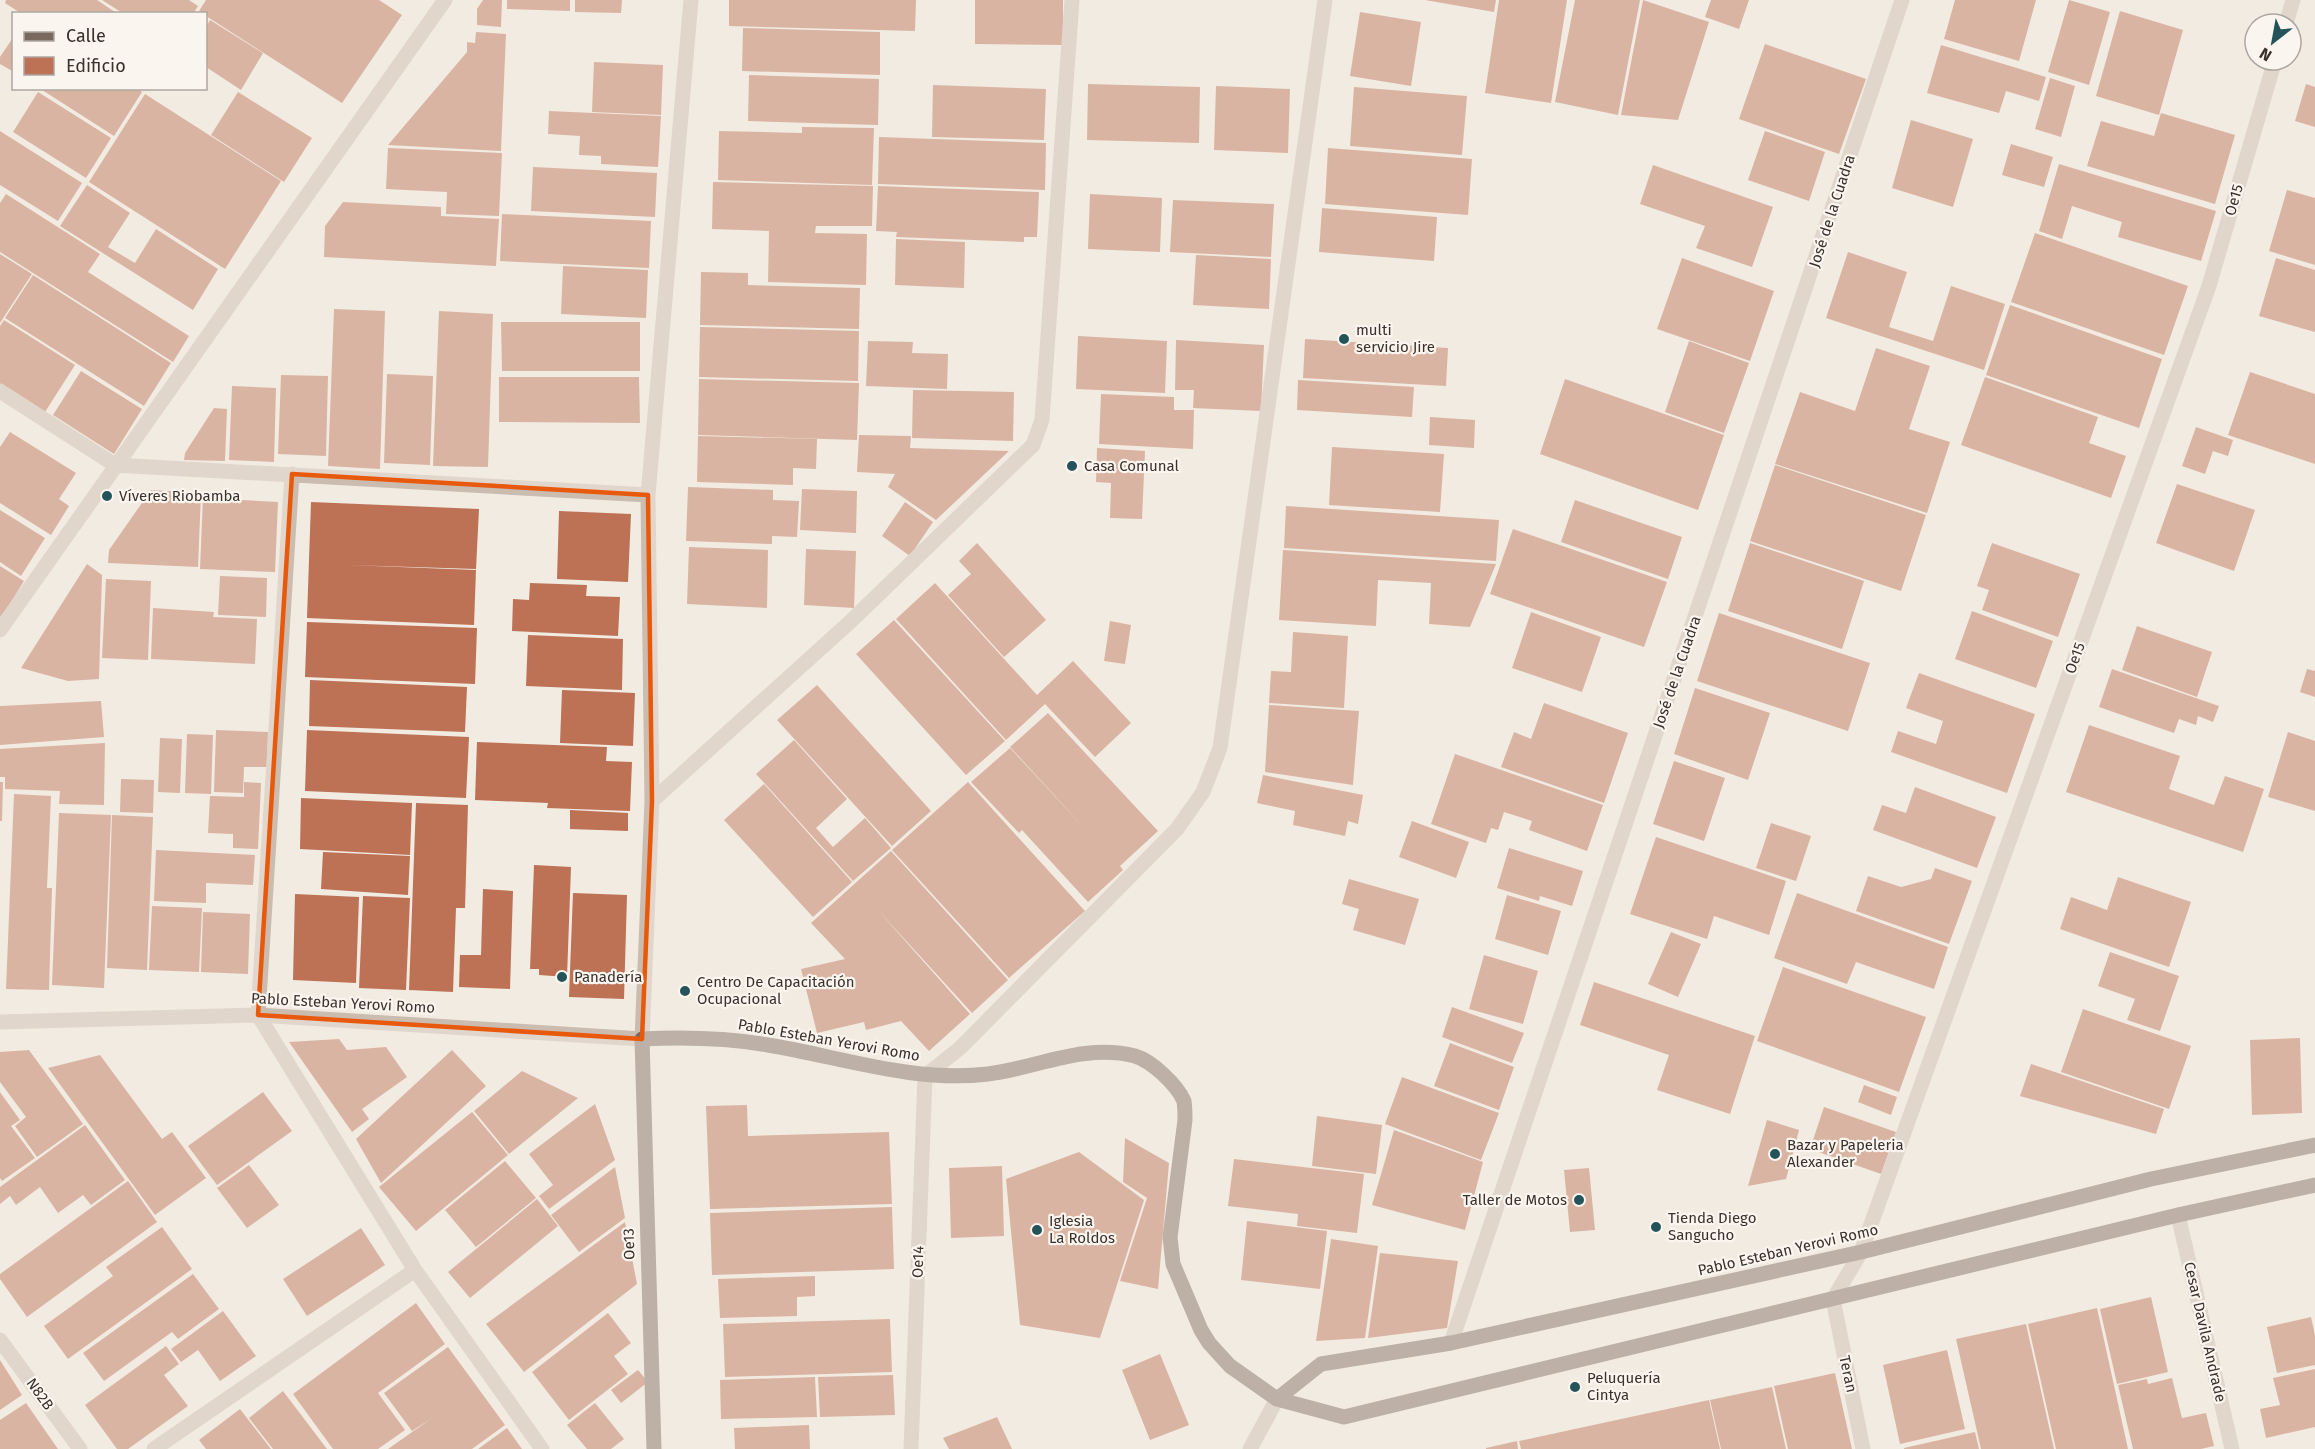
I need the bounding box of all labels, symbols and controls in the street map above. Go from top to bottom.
legend [12,12,207,90]
north arrow [2243,12,2303,72]
text: Calle [66,25,106,47]
text: N [2256,44,2275,65]
text: Edificio [66,55,126,77]
street label: José de la Cuadra [1805,152,1859,270]
street label: Oe15 [2221,182,2247,218]
place label: multi servicio Jire [1356,321,1435,356]
marker: multi servicio Jire [1337,332,1351,346]
place label: Casa Comunal [1084,457,1179,475]
marker: Casa Comunal [1065,459,1079,473]
place label: Víveres Riobamba [119,487,240,505]
marker: Víveres Riobamba [100,489,114,503]
street label: José de la Cuadra [1649,614,1705,730]
street label: Oe15 [2061,640,2089,676]
place label: Panadería [574,968,642,986]
marker: Panadería [555,970,569,984]
place label: Centro De Capacitación Ocupacional [697,973,855,1008]
marker: Centro De Capacitación Ocupacional [678,984,692,998]
street label: Pablo Esteban Yerovi Romo [250,989,436,1017]
street label: Pablo Esteban Yerovi Romo [737,1015,921,1065]
place label: Bazar y Papeleria Alexander [1787,1136,1904,1171]
marker: Bazar y Papeleria Alexander [1768,1147,1782,1161]
place label: Taller de Motos [1463,1191,1567,1209]
marker: Taller de Motos [1572,1193,1586,1207]
place label: Tienda Diego Sangucho [1668,1209,1756,1244]
place label: Iglesia La Roldos [1049,1212,1115,1247]
marker: Tienda Diego Sangucho [1649,1220,1663,1234]
street label: Pablo Esteban Yerovi Romo [1696,1220,1880,1280]
marker: Iglesia La Roldos [1030,1223,1044,1237]
street label: Oe13 [619,1228,639,1260]
street label: Oe14 [908,1246,928,1278]
street label: Cesar Davila Andrade [2180,1260,2230,1404]
street label: Teran [1835,1354,1861,1394]
place label: Peluquería Cintya [1587,1369,1661,1404]
street label: N82B [22,1375,58,1413]
marker: Peluquería Cintya [1568,1380,1582,1394]

